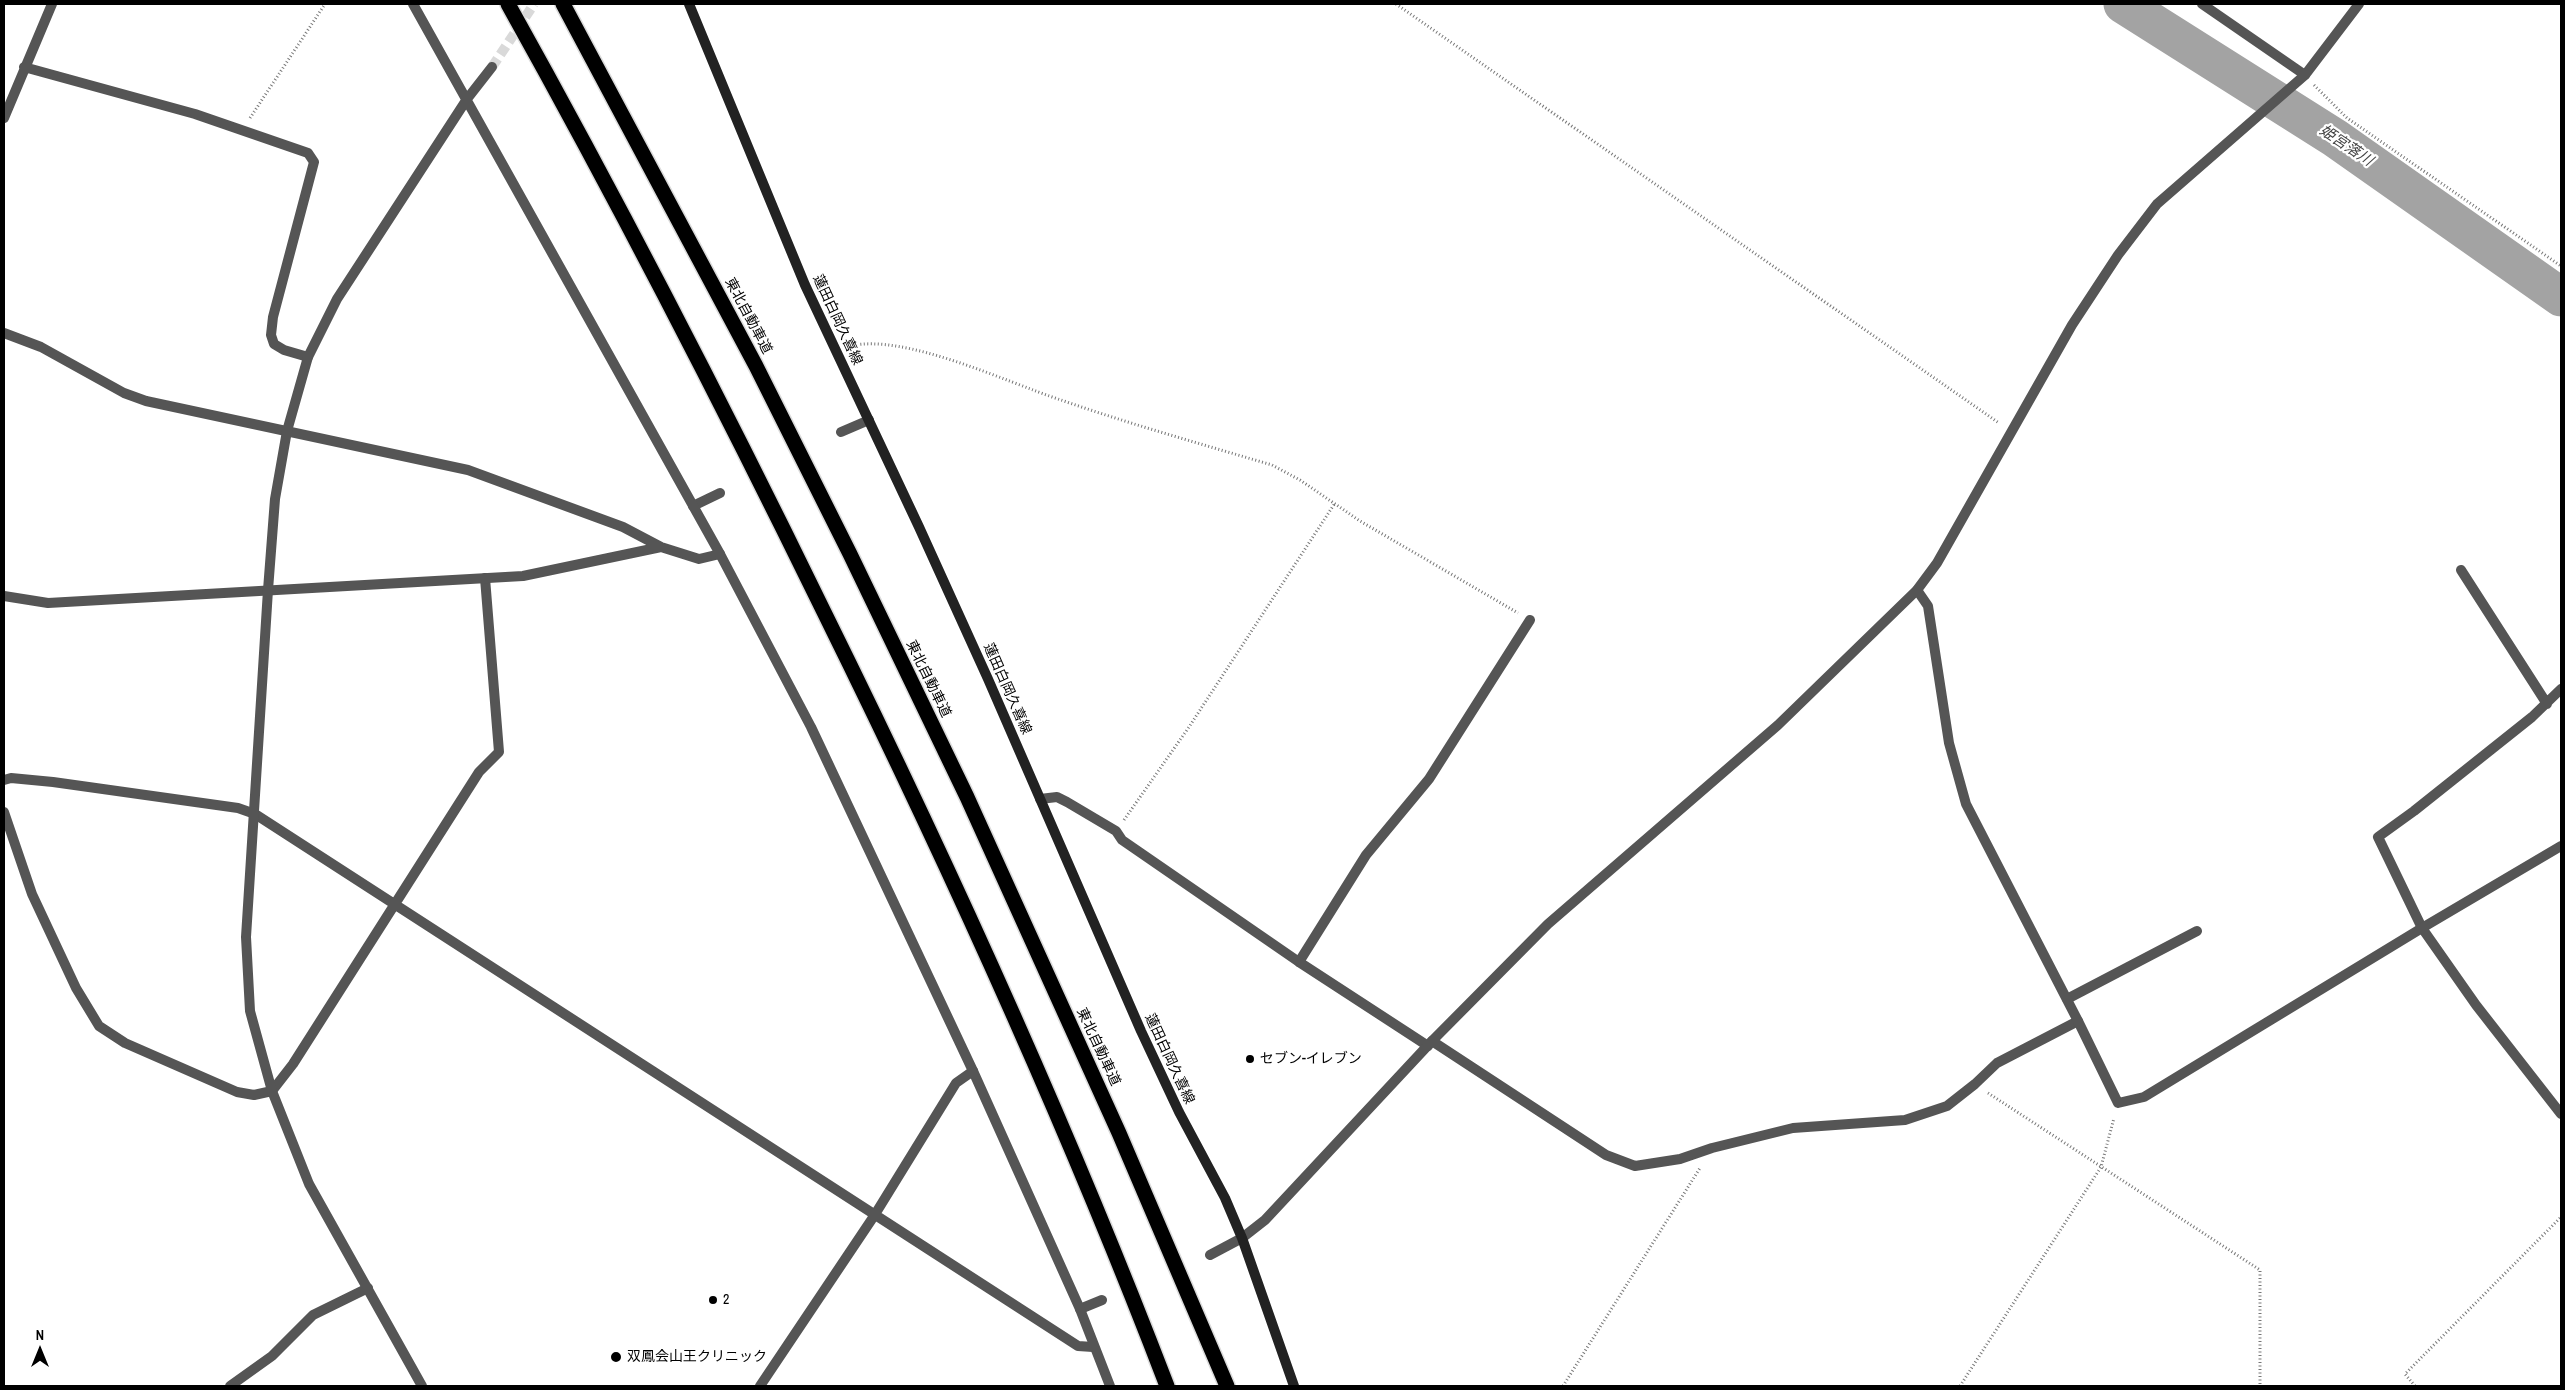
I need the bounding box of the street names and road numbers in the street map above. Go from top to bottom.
street label: 蓮田白岡久喜線 [809,272,865,368]
street label: 東北自動車道 [721,275,775,357]
street label: 東北自動車道 [902,638,954,720]
street label: 蓮田白岡久喜線 [979,641,1035,737]
street label: 東北自動車道 [1073,1005,1123,1089]
street label: 蓮田白岡久喜線 [1141,1011,1197,1107]

